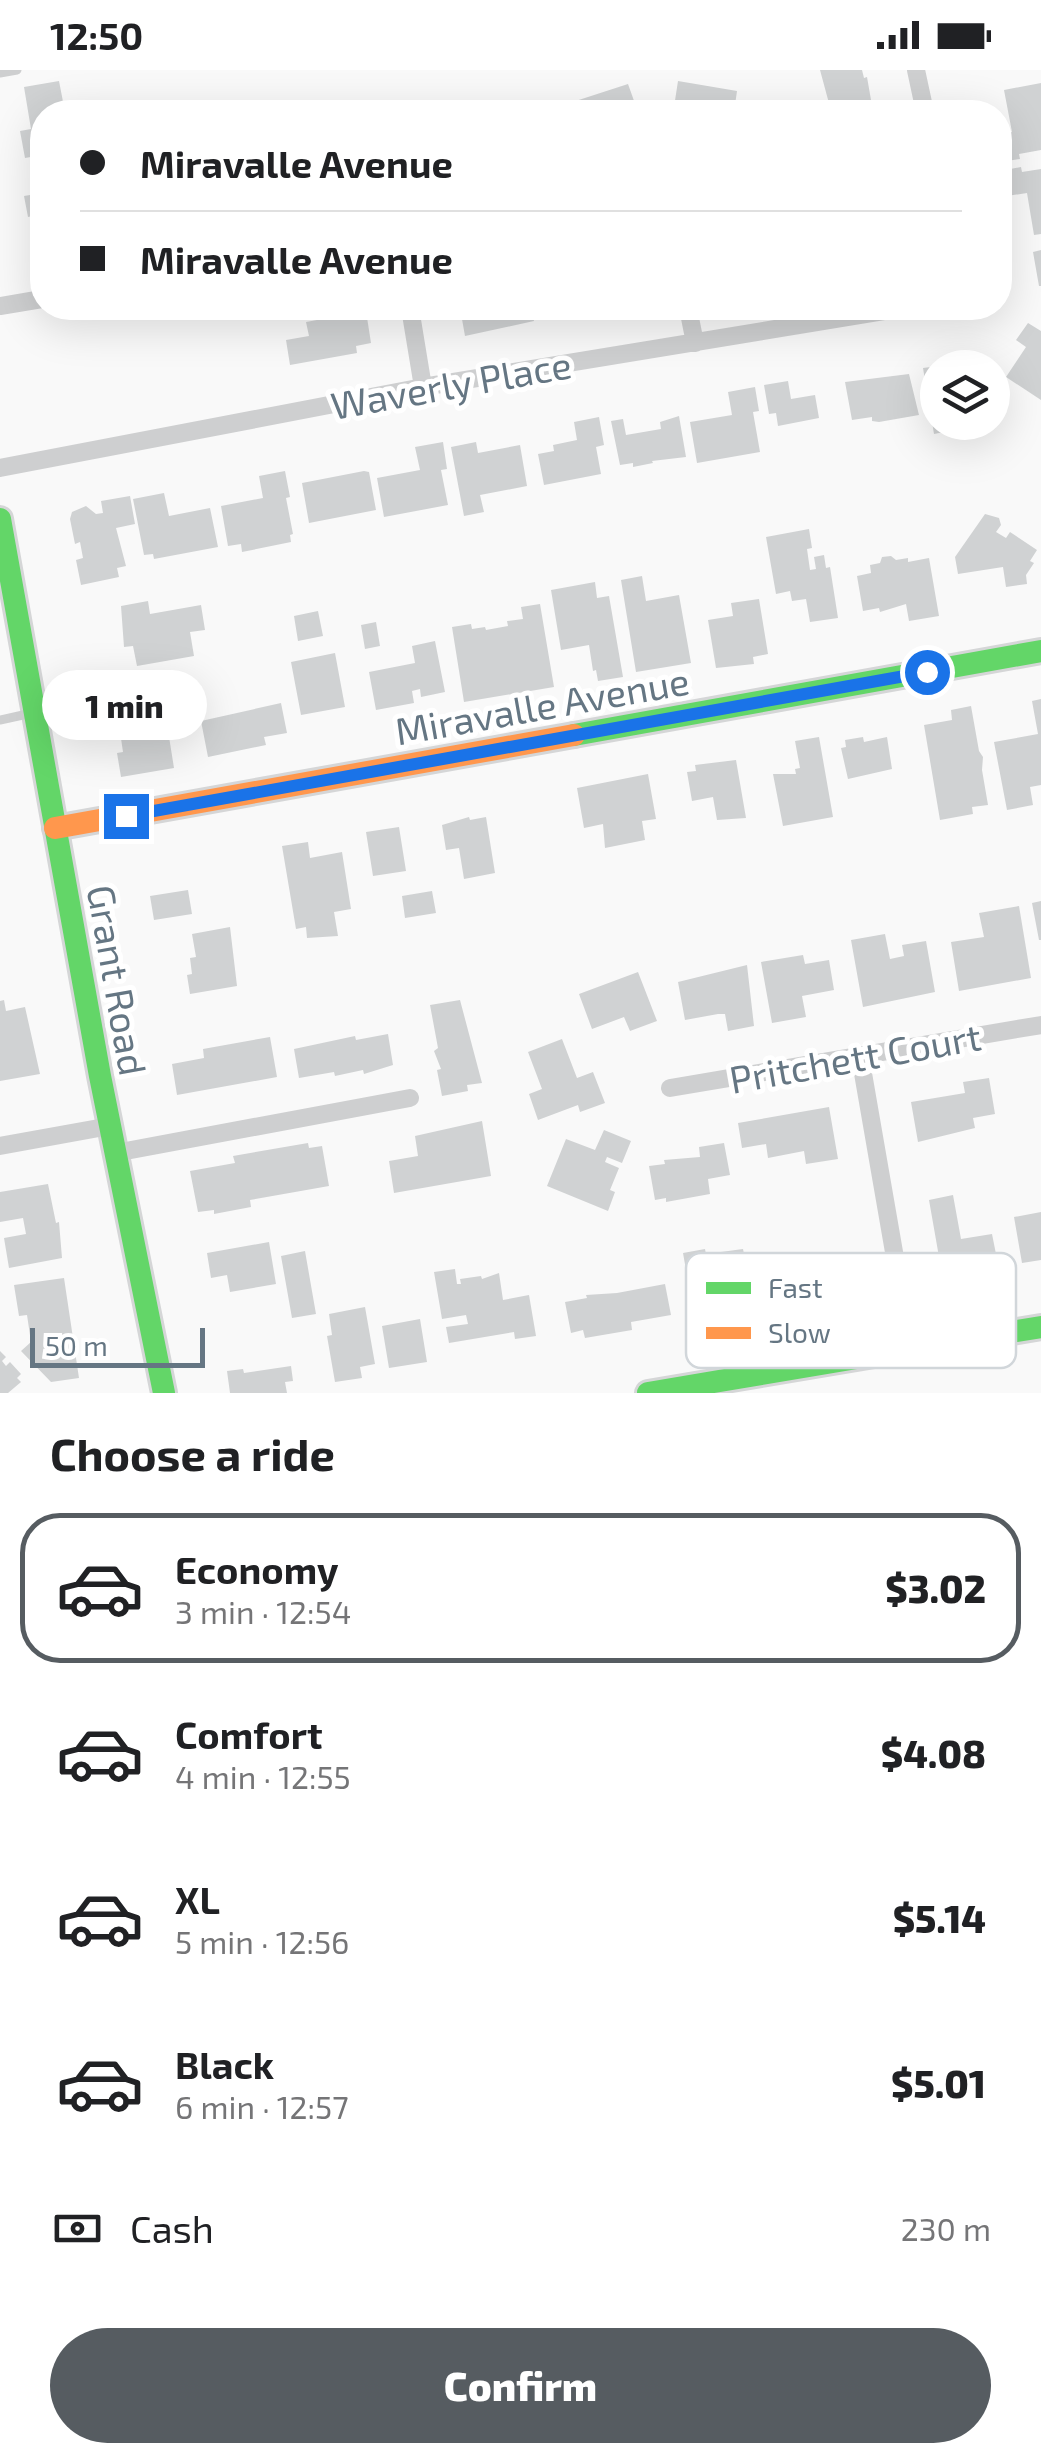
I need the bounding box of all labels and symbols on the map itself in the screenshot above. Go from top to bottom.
street label: Waverly Place [327,340,575,428]
route start [905,650,950,695]
street label: Miravalle Avenue [391,657,693,753]
callout: 1 min [44,671,208,741]
route end [104,794,149,839]
street label: Grant Road [79,881,157,1079]
street label: Pritchett Court [726,1012,984,1102]
legend [686,1253,1016,1368]
text: Fast [768,1270,823,1304]
text: Slow [768,1315,831,1349]
scale bar [30,1323,205,1368]

